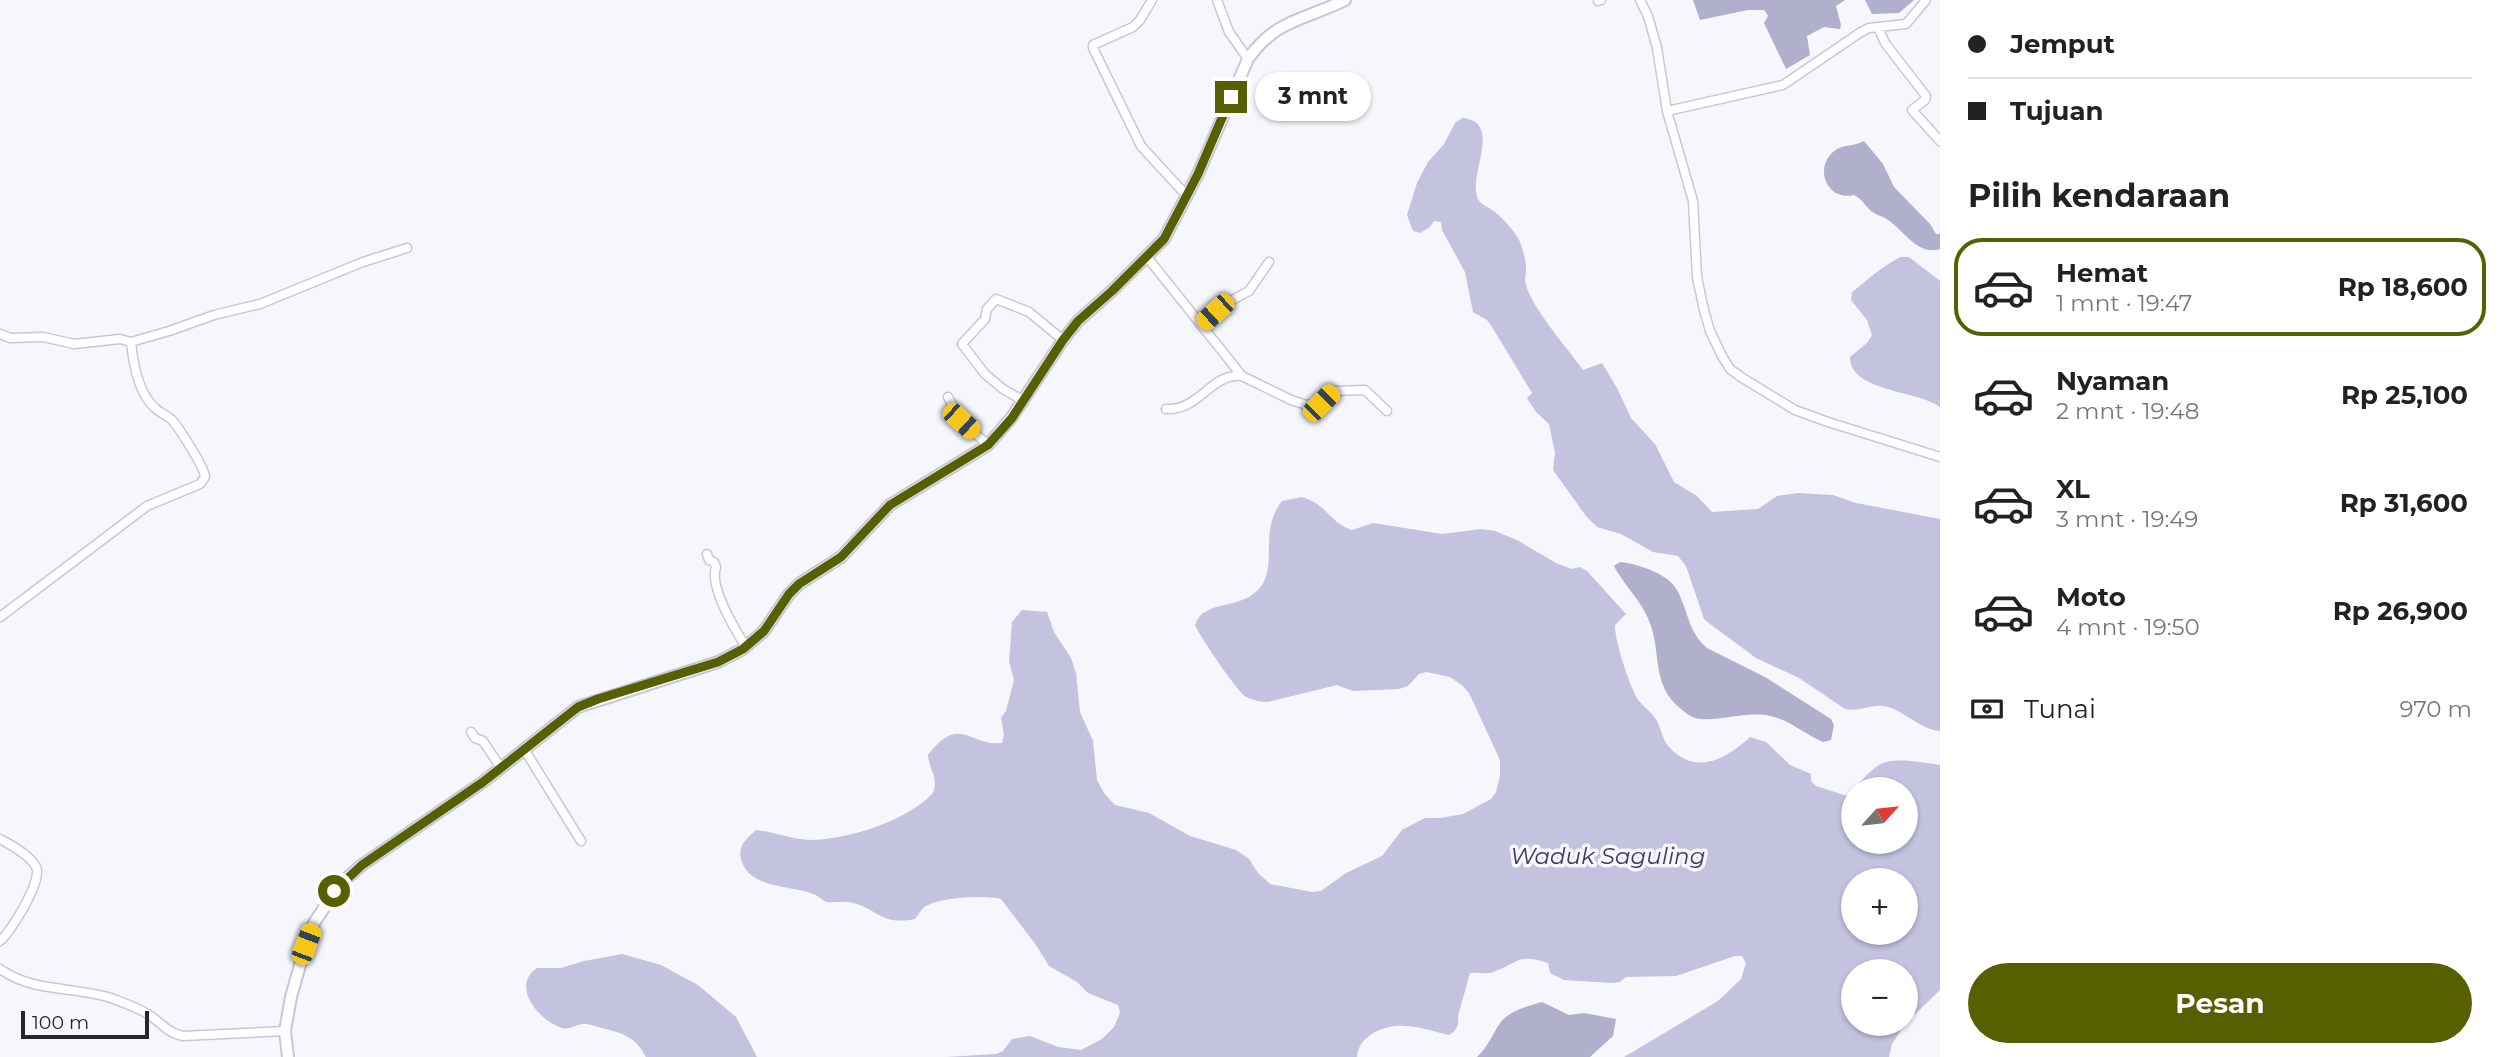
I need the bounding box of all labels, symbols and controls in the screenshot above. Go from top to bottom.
text: Jemput [2010,28,2115,60]
callout: 3 mnt [1256,72,1371,122]
route end [1215,81,1247,113]
text: 3 mnt [1278,82,1348,110]
text: Tujuan [2010,95,2103,127]
text: Pilih kendaraan [1968,176,2230,215]
icon: car [1972,256,2035,319]
text: Hemat [2056,257,2148,289]
text: Rp 18,600 [2338,271,2468,303]
text: 1 mnt · 19:47 [2056,289,2192,317]
car [1193,290,1238,334]
icon: car [1972,364,2035,427]
text: Nyaman [2056,365,2169,397]
text: Rp 25,100 [2341,379,2468,411]
car [1299,381,1344,425]
text: 2 mnt · 19:48 [2056,397,2200,425]
car [939,399,984,443]
icon: car [1972,472,2035,535]
text: XL [2056,473,2090,505]
text: Rp 31,600 [2340,487,2468,519]
text: 3 mnt · 19:49 [2056,505,2198,533]
icon: car [1972,580,2035,643]
text: Moto [2056,581,2126,613]
text: Rp 26,900 [2333,595,2468,627]
text: 4 mnt · 19:50 [2056,613,2200,641]
icon: cash [1968,690,2006,728]
text: Tunai [2024,693,2096,725]
text: 970 m [2399,695,2472,723]
north arrow [1841,777,1918,854]
map controls [1841,777,1918,1036]
water label: Waduk Saguling [1511,842,1705,870]
button: + [1841,868,1918,945]
route start [318,875,350,907]
car [289,921,324,967]
button: − [1841,959,1918,1036]
button: Pesan [1968,963,2472,1043]
scale bar [21,1008,149,1040]
text: 100 m [32,1011,89,1034]

